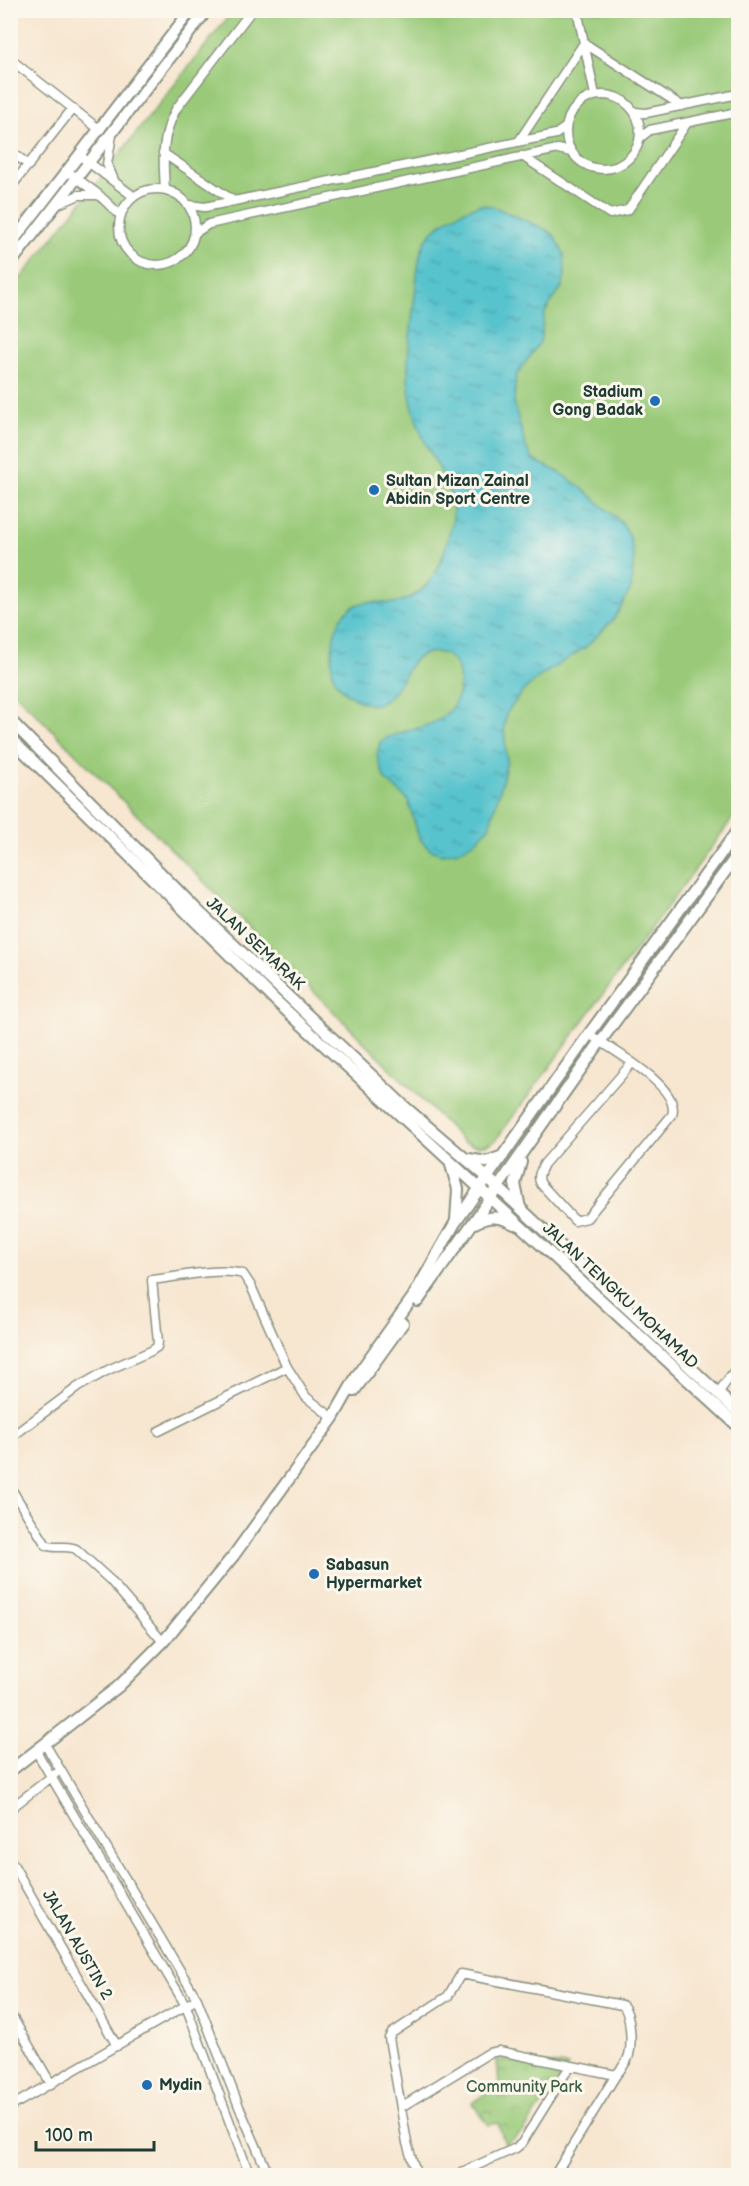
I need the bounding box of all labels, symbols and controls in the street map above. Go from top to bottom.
place label: Stadium Gong Badak [552,383,644,420]
marker: Stadium Gong Badak [648,394,662,408]
place label: Sultan Mizan Zainal Abidin Sport Centre [385,472,530,509]
marker: Sultan Mizan Zainal Abidin Sport Centre [367,483,381,497]
street label: JALAN SEMARAK [202,894,309,995]
street label: JALAN TENGKU MOHAMAD [538,1219,702,1373]
place label: Sabasun Hypermarket [326,1556,422,1593]
marker: Sabasun Hypermarket [307,1567,321,1581]
street label: JALAN AUSTIN 2 [38,1887,116,2004]
place label: Mydin [159,2076,202,2095]
marker: Mydin [140,2078,154,2092]
park label: Community Park [466,2078,582,2097]
scale bar [36,2114,154,2152]
text: 100 m [45,2125,93,2146]

